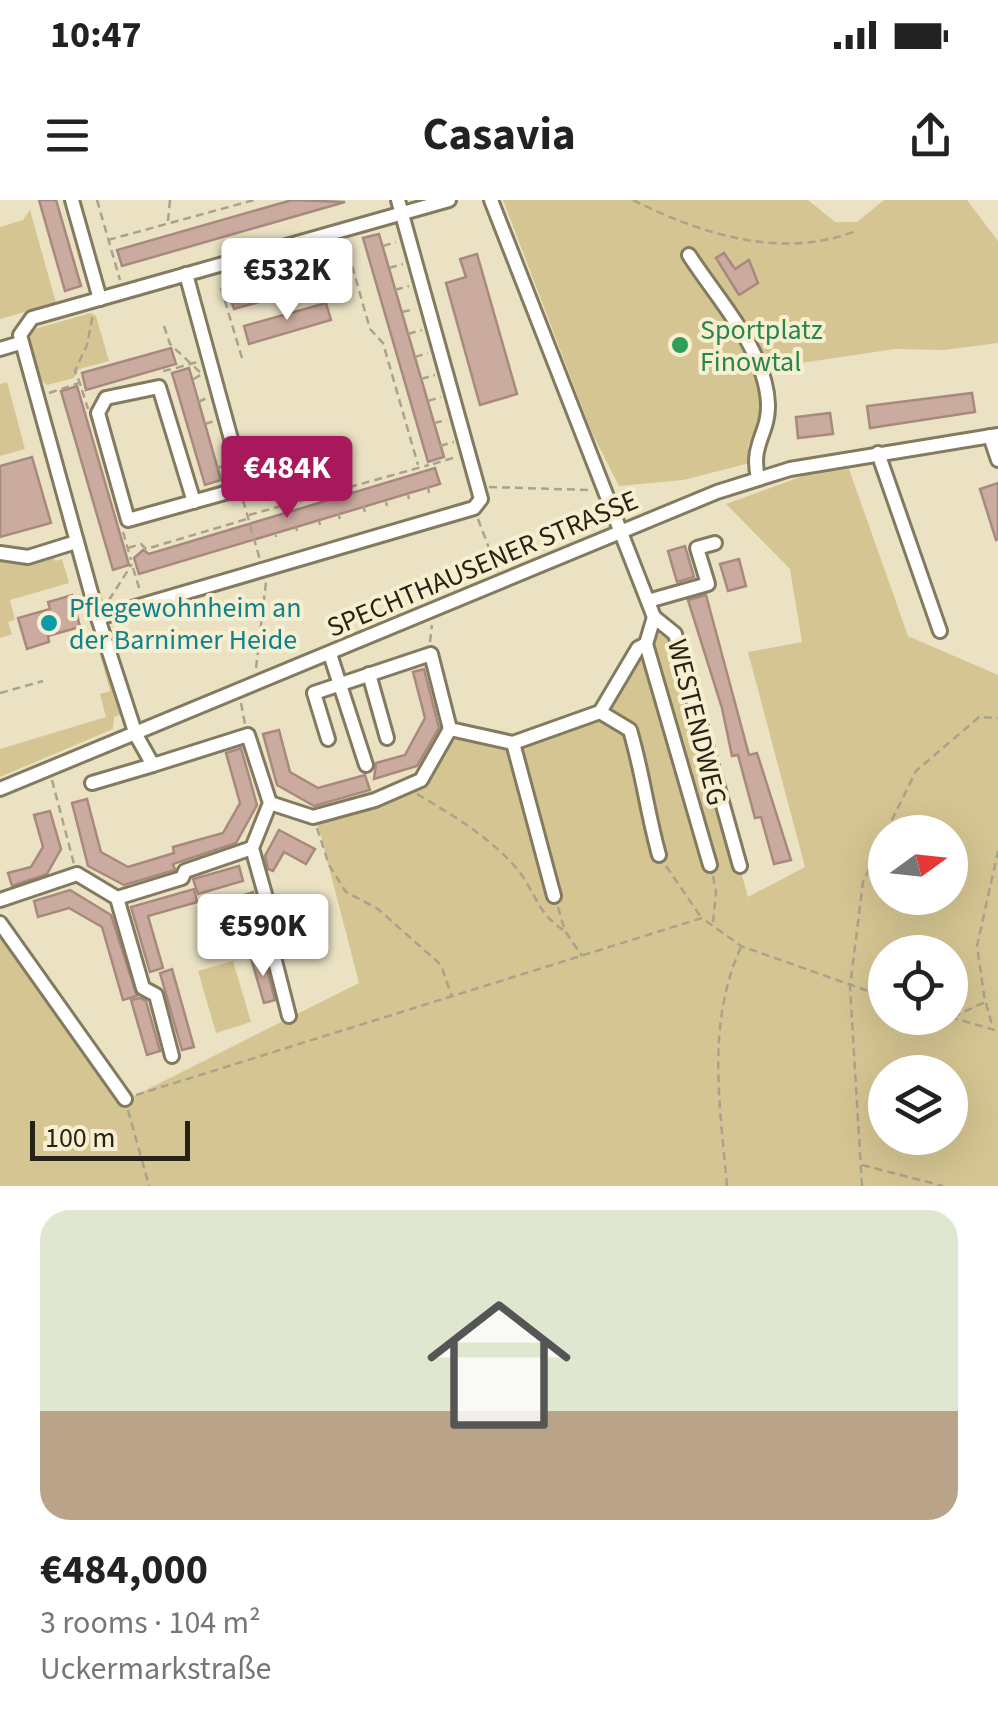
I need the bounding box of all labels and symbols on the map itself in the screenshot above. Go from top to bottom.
pin: €532K [217,238,357,323]
place label: Sportplatz Finowtal [700,310,823,382]
marker: Sportplatz Finowtal [669,334,691,356]
pin: €484K [217,436,357,521]
street label: SPECHTHAUSENER STRASSE [321,480,644,648]
place label: Pflegewohnheim an der Barnimer Heide [69,588,302,660]
marker: Pflegewohnheim an der Barnimer Heide [38,612,60,634]
street label: WESTENDWEG [657,635,737,810]
north arrow [868,815,968,915]
pin: €590K [193,894,333,979]
scale bar [30,1116,190,1160]

